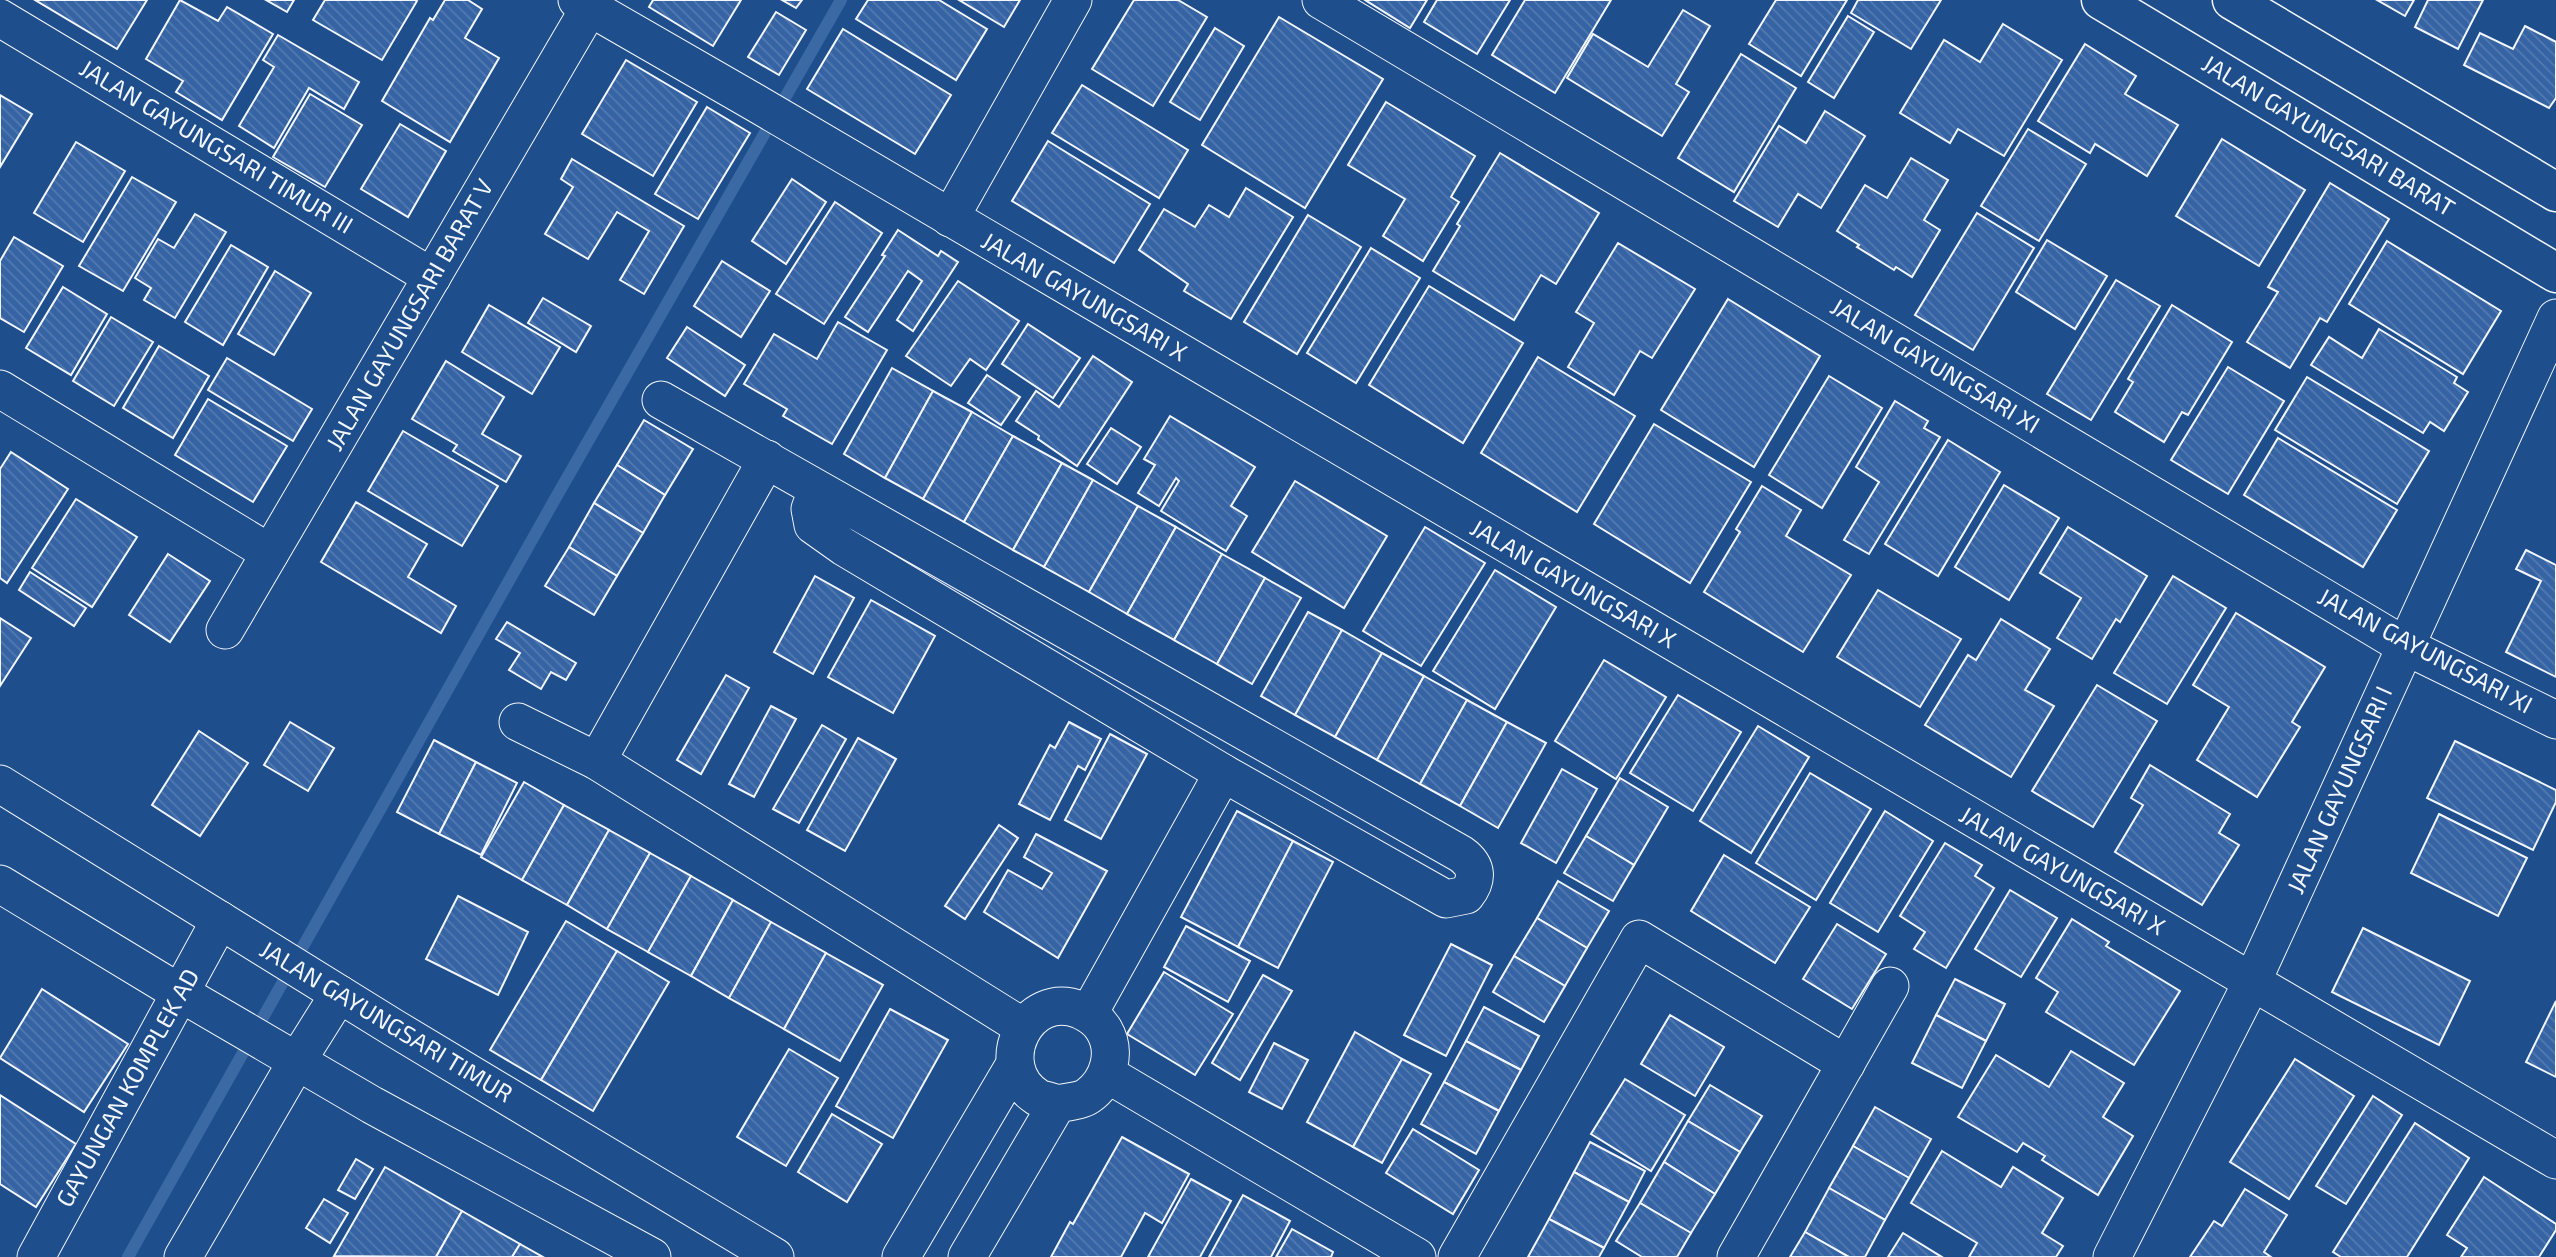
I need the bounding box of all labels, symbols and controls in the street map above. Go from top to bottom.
street label: JALAN GAYUNGSARI BARAT [2197,48,2461,222]
street label: JALAN GAYUNGSARI TIMUR III [75,53,359,239]
street label: JALAN GAYUNGSARI BARAT V [319,173,499,455]
street label: JALAN GAYUNGSARI X [977,225,1193,367]
street label: JALAN GAYUNGSARI XI [1826,291,2046,439]
street label: JALAN GAYUNGSARI X [1466,512,1682,654]
street label: JALAN GAYUNGSARI XI [2314,581,2538,719]
street label: JALAN GAYUNGSARI I [2280,681,2397,898]
street label: JALAN GAYUNGSARI X [1955,799,2171,941]
street label: JALAN GAYUNGSARI TIMUR [255,934,518,1108]
street label: GAYUNGAN KOMPLEK AD [49,963,204,1211]

